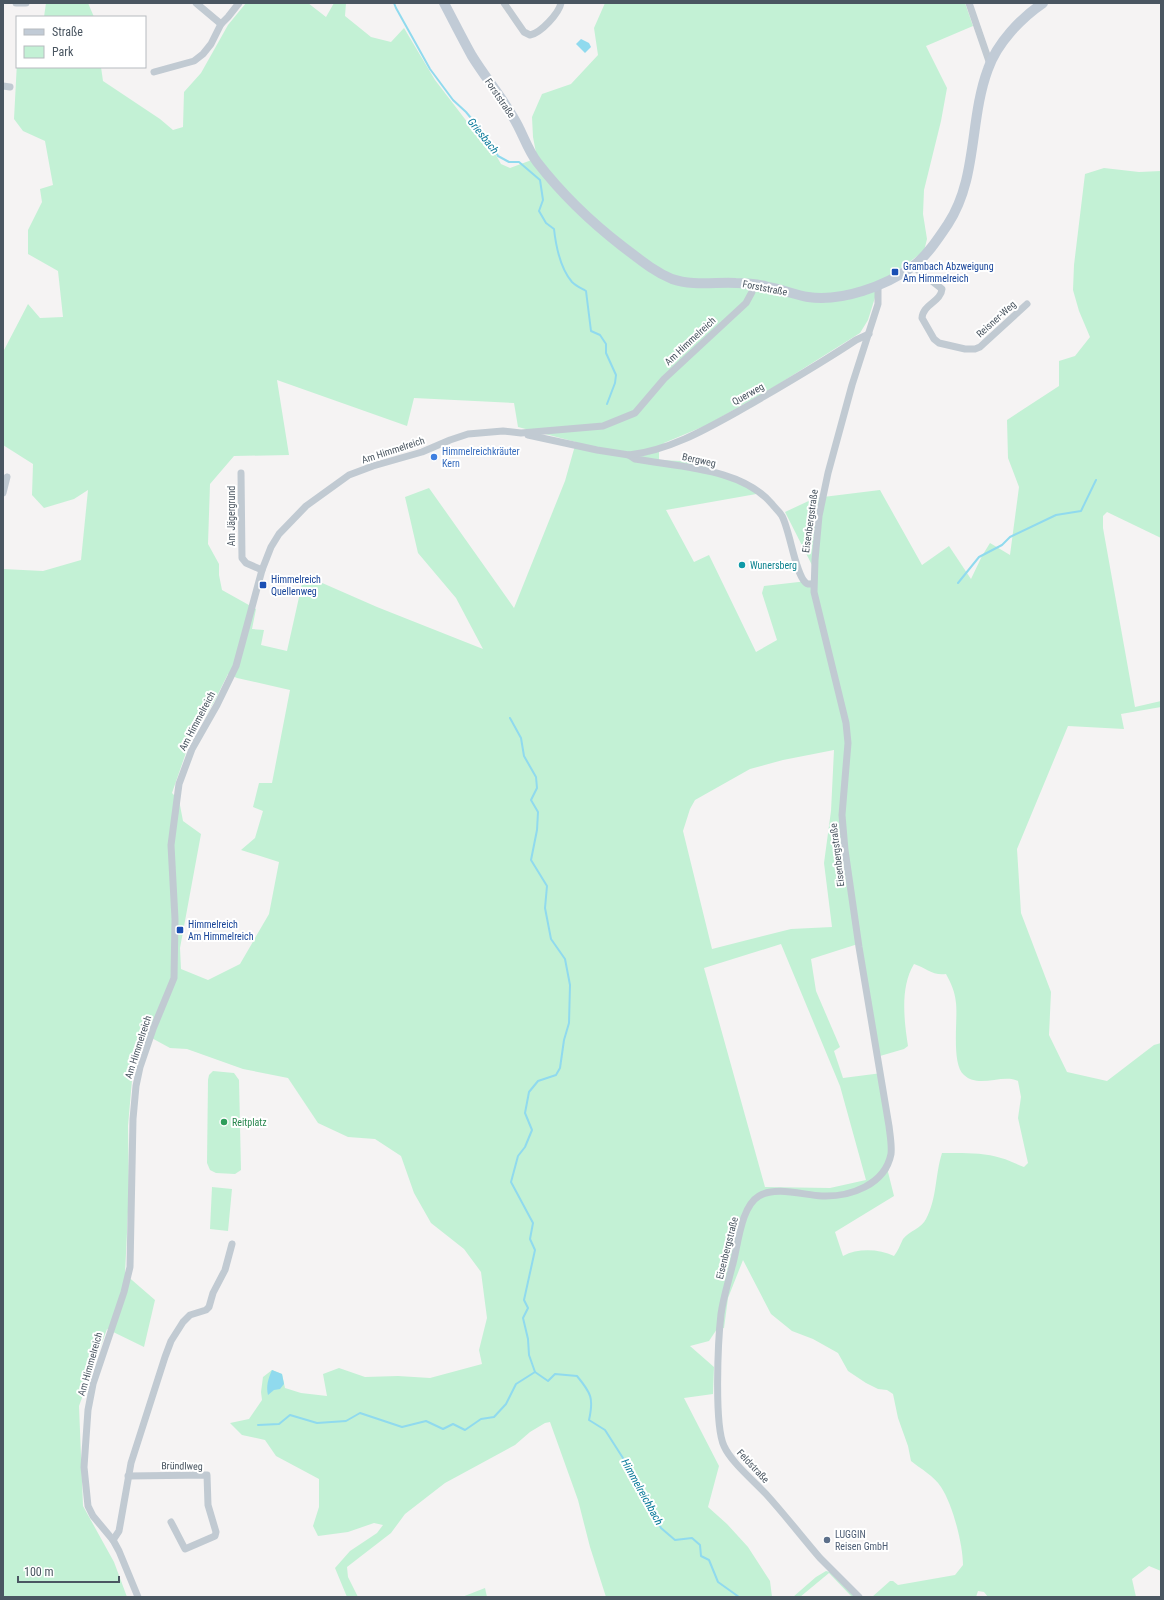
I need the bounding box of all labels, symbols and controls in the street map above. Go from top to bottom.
legend [16,16,146,68]
text: Straße [52,25,83,39]
text: Park [52,45,74,59]
street label: Forststraße [483,76,517,120]
water label: Griesbach [465,115,501,157]
place label: Grambach Abzweigung Am Himmelreich [903,261,994,284]
marker: Grambach Abzweigung Am Himmelreich [890,267,900,277]
street label: Forststraße [742,278,789,298]
street label: Reisner-Weg [974,298,1018,339]
street label: Am Himmelreich [662,315,718,367]
street label: Querweg [730,381,766,407]
street label: Am Himmelreich [360,435,426,465]
place label: Himmelreichkräuter Kern [442,446,520,469]
street label: Bergweg [681,451,717,469]
marker: Himmelreichkräuter Kern [429,452,439,462]
street label: Am Jägergrund [226,486,237,546]
street label: Eisenbergstraße [800,488,820,553]
marker: Wunersberg [737,560,747,570]
place label: Wunersberg [750,560,797,571]
place label: Himmelreich Quellenweg [271,574,321,597]
marker: Himmelreich Quellenweg [258,580,268,590]
street label: Am Himmelreich [177,689,217,753]
street label: Eisenbergstraße [828,822,846,887]
place label: Himmelreich Am Himmelreich [188,919,254,942]
marker: Himmelreich Am Himmelreich [175,925,185,935]
street label: Am Himmelreich [123,1014,153,1080]
marker: Reitplatz [219,1117,229,1127]
place label: Reitplatz [232,1117,267,1128]
street label: Eisenbergstraße [714,1215,740,1280]
street label: Am Himmelreich [76,1331,104,1397]
street label: Feldstraße [735,1447,771,1485]
water label: Himmelreichbach [618,1457,666,1527]
street label: Bründlweg [161,1460,203,1472]
place label: LUGGIN Reisen GmbH [835,1529,888,1552]
marker: LUGGIN Reisen GmbH [822,1535,832,1545]
scale bar [18,1558,119,1584]
text: 100 m [24,1565,54,1579]

